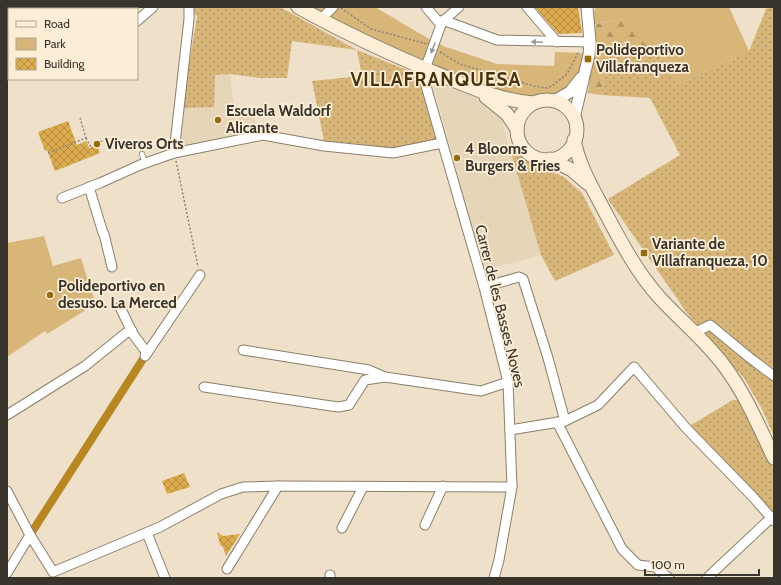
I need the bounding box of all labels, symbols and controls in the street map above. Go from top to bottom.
legend [8,8,138,80]
text: Road [44,16,70,31]
text: Park [44,36,66,51]
one-way arrow [531,38,543,45]
place label: Polideportivo Villafranqueza [596,41,689,76]
one-way arrow [430,43,436,54]
marker: Polideportivo Villafranqueza [583,54,593,64]
text: Building [44,56,86,71]
district label: VILLAFRANQUESA [351,68,521,91]
place label: Escuela Waldorf Alicante [226,102,331,137]
marker: Escuela Waldorf Alicante [213,115,223,125]
place label: Viveros Orts [105,135,184,153]
marker: Viveros Orts [92,139,102,149]
place label: 4 Blooms Burgers & Fries [465,140,560,175]
marker: 4 Blooms Burgers & Fries [452,153,462,163]
street label: Carrer de les Basses Noves [471,223,529,389]
place label: Variante de Villafranqueza, 10 [652,235,768,270]
marker: Variante de Villafranqueza, 10 [639,248,649,258]
place label: Polideportivo en desuso. La Merced [58,277,177,312]
marker: Polideportivo en desuso. La Merced [45,290,55,300]
scale bar [645,551,759,577]
text: 100 m [651,557,685,572]

